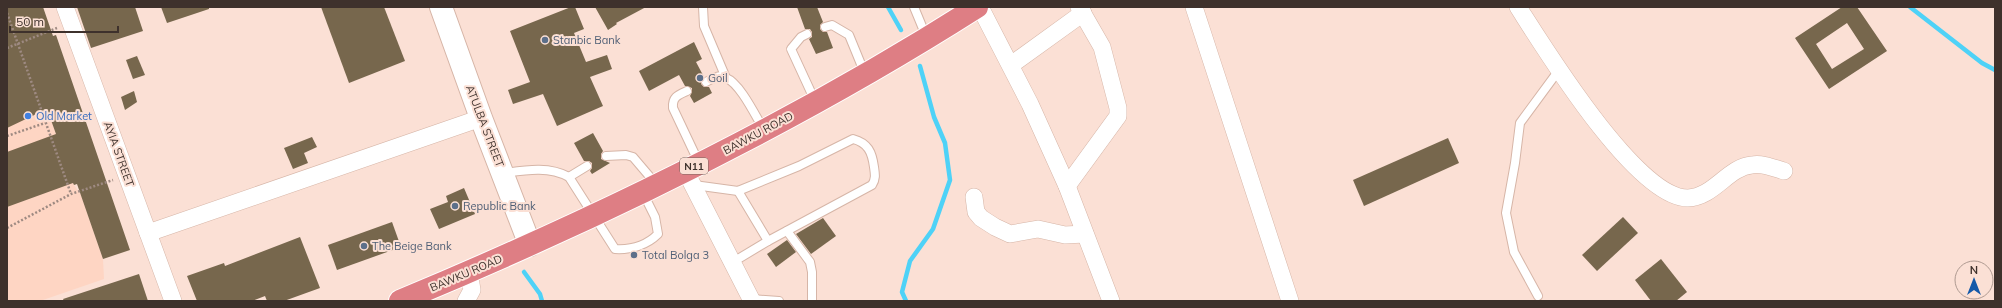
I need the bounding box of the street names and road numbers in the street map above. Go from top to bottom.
street label: ATULBA STREET [463,83,507,169]
street label: BAWKU ROAD [721,109,795,157]
street label: AYIA STREET [101,119,137,189]
road number: N11 [680,158,708,174]
street label: BAWKU ROAD [428,251,504,295]

